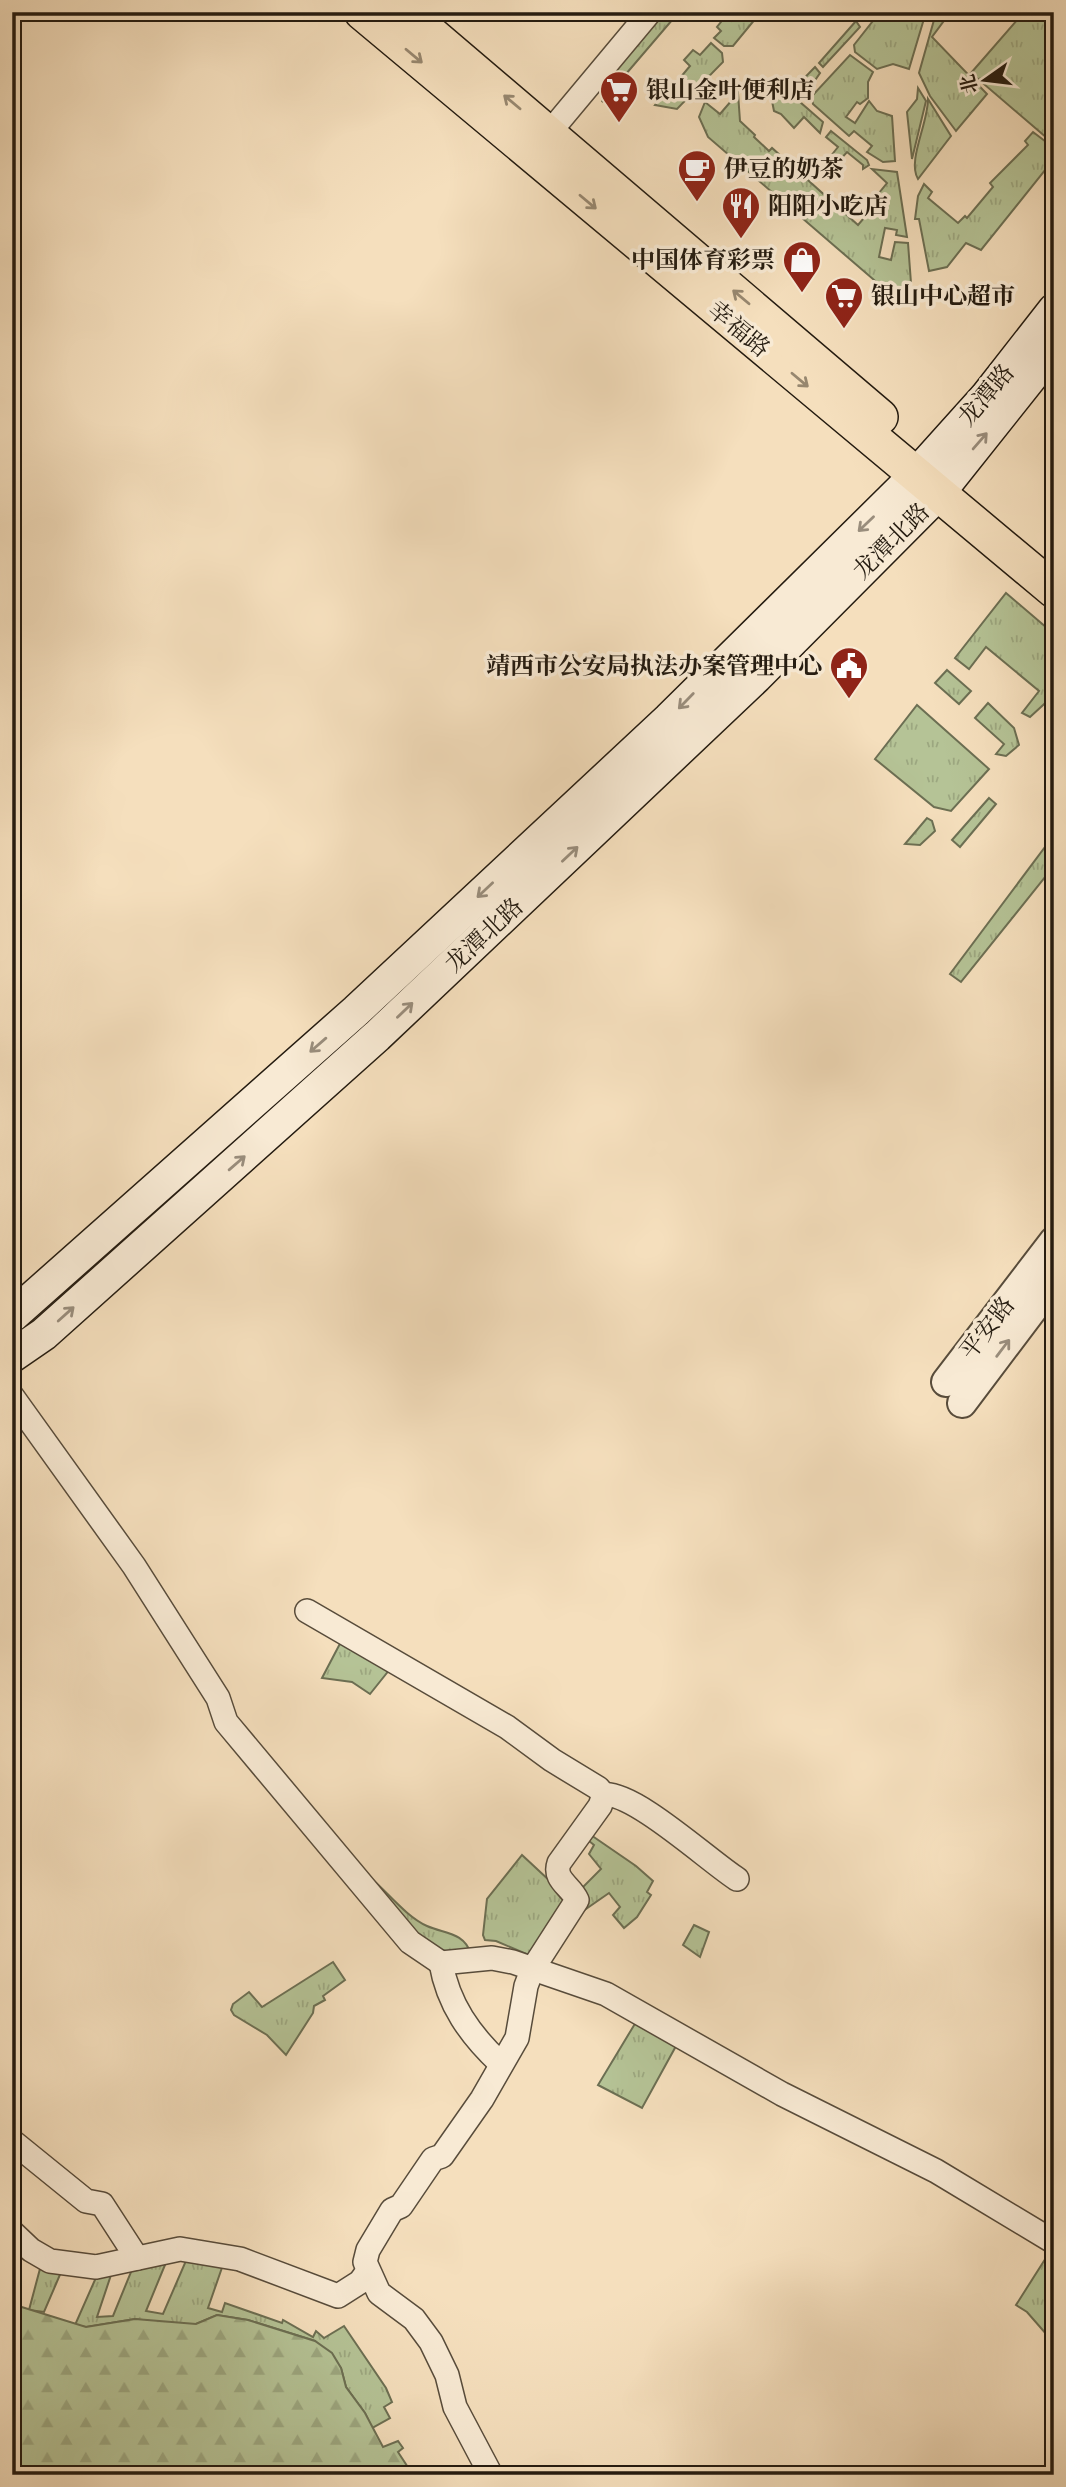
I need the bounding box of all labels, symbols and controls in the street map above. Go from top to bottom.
north arrow [950,46,1020,116]
one-way arrow [404,48,422,64]
supermarket icon: 银山金叶便利店 [598,69,640,124]
text: 北 [957,72,982,96]
place label: 银山金叶便利店 [646,77,814,104]
one-way arrow [503,94,521,110]
cafe icon: 伊豆的奶茶 [676,148,718,203]
place label: 伊豆的奶茶 [724,156,844,183]
restaurant icon: 阳阳小吃店 [720,185,762,240]
place label: 阳阳小吃店 [768,193,888,220]
one-way arrow [579,194,597,210]
shop icon: 中国体育彩票 [781,239,823,294]
place label: 中国体育彩票 [631,247,775,274]
supermarket icon: 银山中心超市 [823,275,865,330]
place label: 银山中心超市 [871,283,1015,310]
one-way arrow [732,289,750,305]
street label: 幸福路 [702,296,775,363]
street label: 龙潭路 [953,359,1020,432]
one-way arrow [791,372,809,388]
one-way arrow [972,433,988,451]
street label: 龙潭北路 [848,498,935,585]
one-way arrow [858,515,875,532]
public building icon: 靖西市公安局执法办案管理中心 [828,645,870,700]
place label: 靖西市公安局执法办案管理中心 [486,653,822,680]
one-way arrow [678,692,695,709]
one-way arrow [561,845,578,862]
one-way arrow [476,882,494,898]
street label: 龙潭北路 [440,893,529,978]
one-way arrow [396,1001,413,1018]
one-way arrow [309,1037,327,1053]
one-way arrow [228,1155,246,1171]
street label: 平安路 [955,1292,1020,1365]
one-way arrow [57,1306,75,1322]
one-way arrow [995,1339,1010,1358]

